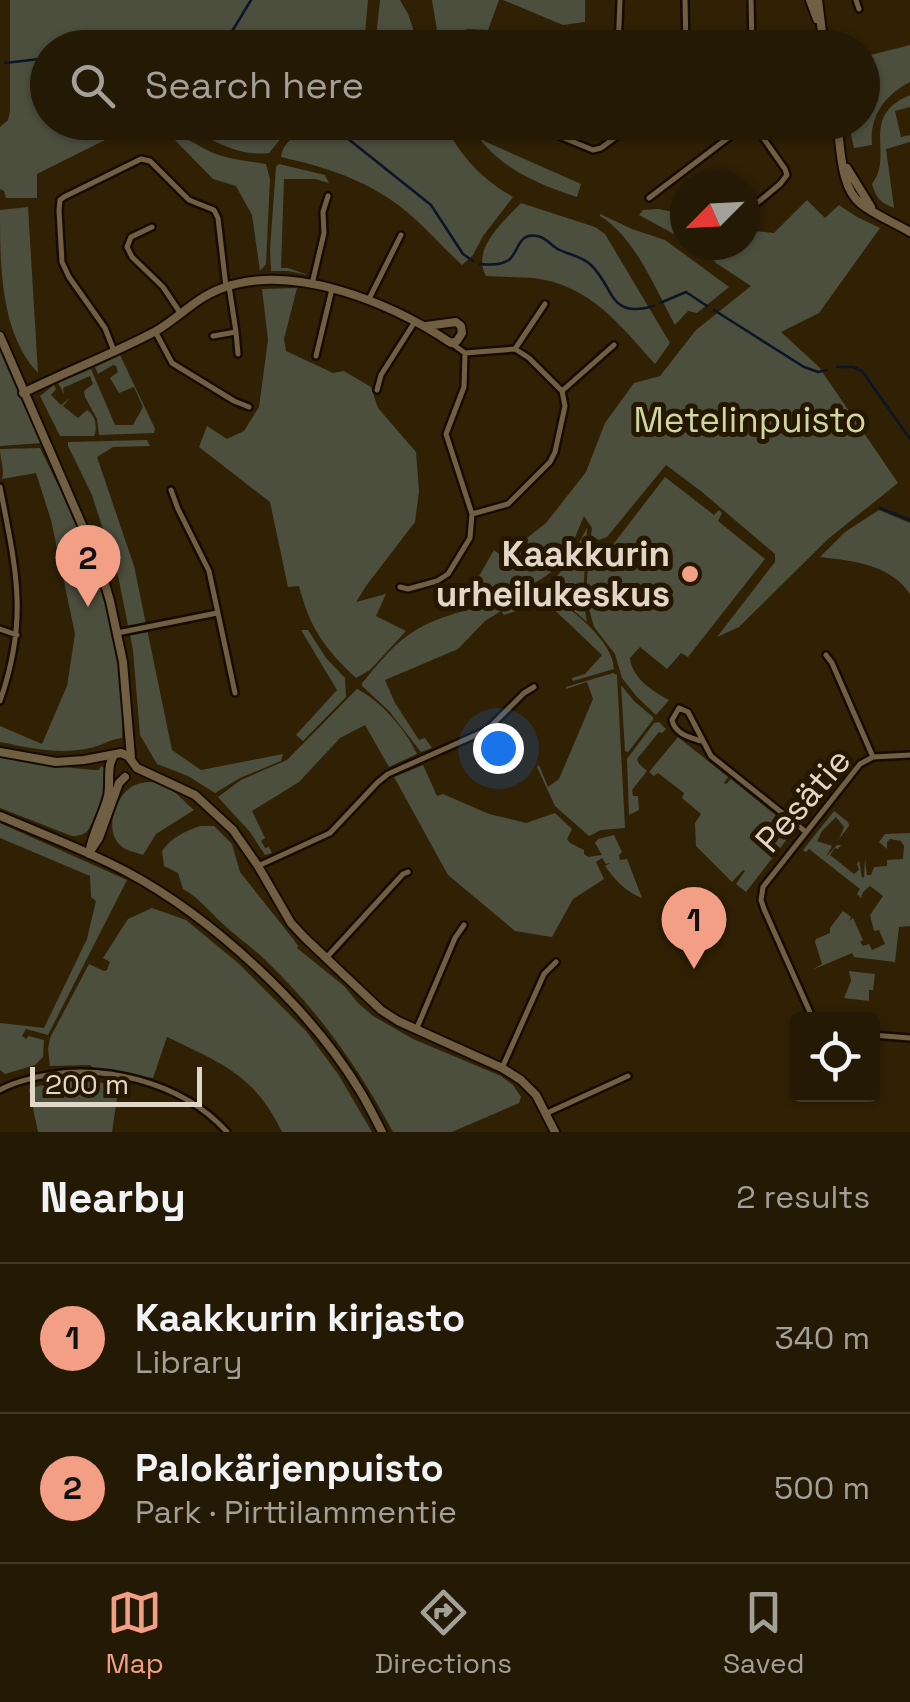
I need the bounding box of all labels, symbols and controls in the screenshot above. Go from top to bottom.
search box [30,30,880,140]
icon: search [65,58,120,113]
text: Search here [145,61,364,109]
north arrow [670,170,760,260]
park label: Metelinpuisto [634,398,866,442]
pin: 2 [56,524,120,607]
place label: Kaakkurin urheilukeskus [436,532,670,616]
marker: Kaakkurin urheilukeskus [679,563,701,585]
your location [473,723,524,774]
street label: Pesätie [746,739,860,861]
pin: 1 [662,886,726,969]
map controls [790,1012,880,1102]
button: locate [790,1012,880,1102]
scale bar [30,1062,202,1106]
text: 200 m [45,1066,129,1102]
text: Nearby [40,1171,186,1224]
text: 2 results [736,1177,870,1217]
text: Kaakkurin kirjasto [135,1294,465,1342]
text: 1 [65,1318,80,1358]
text: 340 m [774,1318,870,1358]
text: Library [135,1342,243,1382]
text: Palokärjenpuisto [135,1444,444,1492]
text: 2 [63,1468,82,1508]
text: 500 m [774,1468,870,1508]
text: Park · Pirttilammentie [135,1492,457,1532]
tab: Map [105,1585,164,1681]
tab: Directions [375,1585,512,1681]
tab: Saved [723,1585,805,1681]

